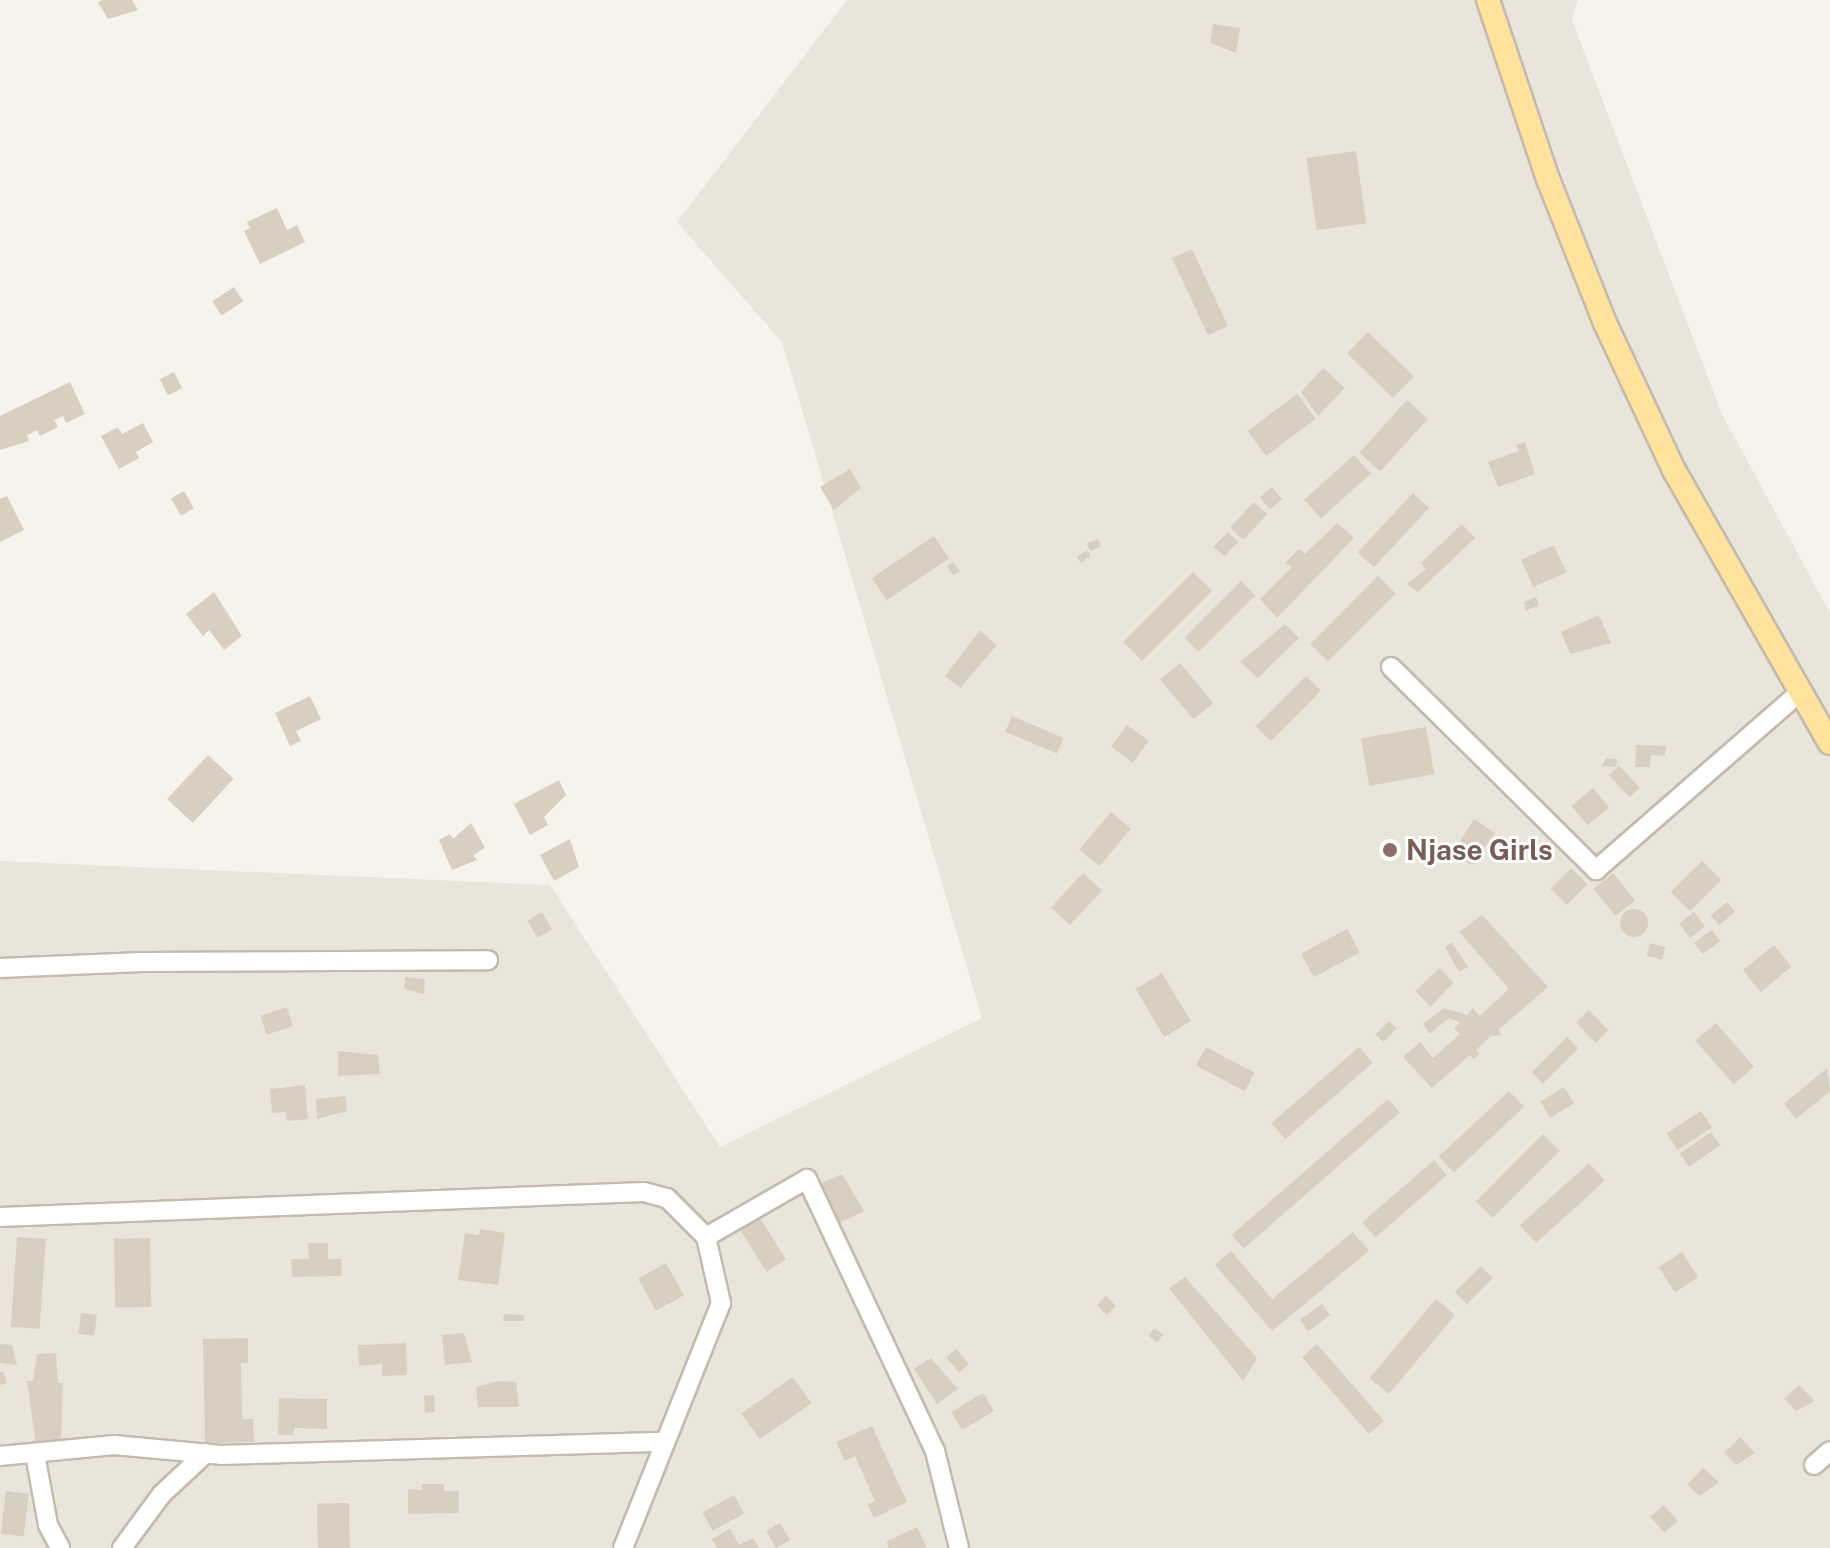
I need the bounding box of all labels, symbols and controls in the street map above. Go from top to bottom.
place label: Njase Girls [1406,833,1553,867]
marker: Njase Girls [1381,841,1399,859]

